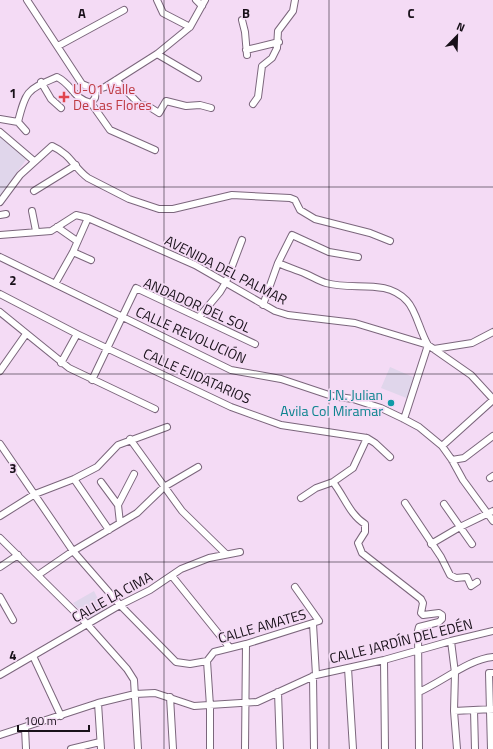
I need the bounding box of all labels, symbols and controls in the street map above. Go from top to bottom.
text: A [78,3,86,23]
text: B [242,3,250,23]
text: C [407,3,415,23]
north arrow [437,16,477,56]
text: N [454,18,468,36]
place label: U-01 Valle De Las Flores [73,78,152,115]
text: 1 [9,83,17,103]
marker: U-01 Valle De Las Flores [58,91,70,103]
street label: AVENIDA DEL PALMAR [161,230,291,310]
text: 2 [9,270,17,290]
street label: ANDADOR DEL SOL [140,272,254,338]
street label: CALLE REVOLUCIÓN [133,301,250,368]
street label: CALLE EJIDATARIOS [140,342,254,409]
place label: J.N. Julian Avila Col Miramar [280,384,383,421]
marker: J.N. Julian Avila Col Miramar [386,398,396,408]
text: 3 [9,458,17,478]
street label: CALLE LA CIMA [68,565,157,627]
street label: CALLE AMATES [215,603,308,648]
street label: CALLE JARDÍN DEL EDÉN [327,613,475,668]
text: 4 [9,645,17,665]
scale bar [18,707,89,733]
text: 100 m [24,711,57,730]

